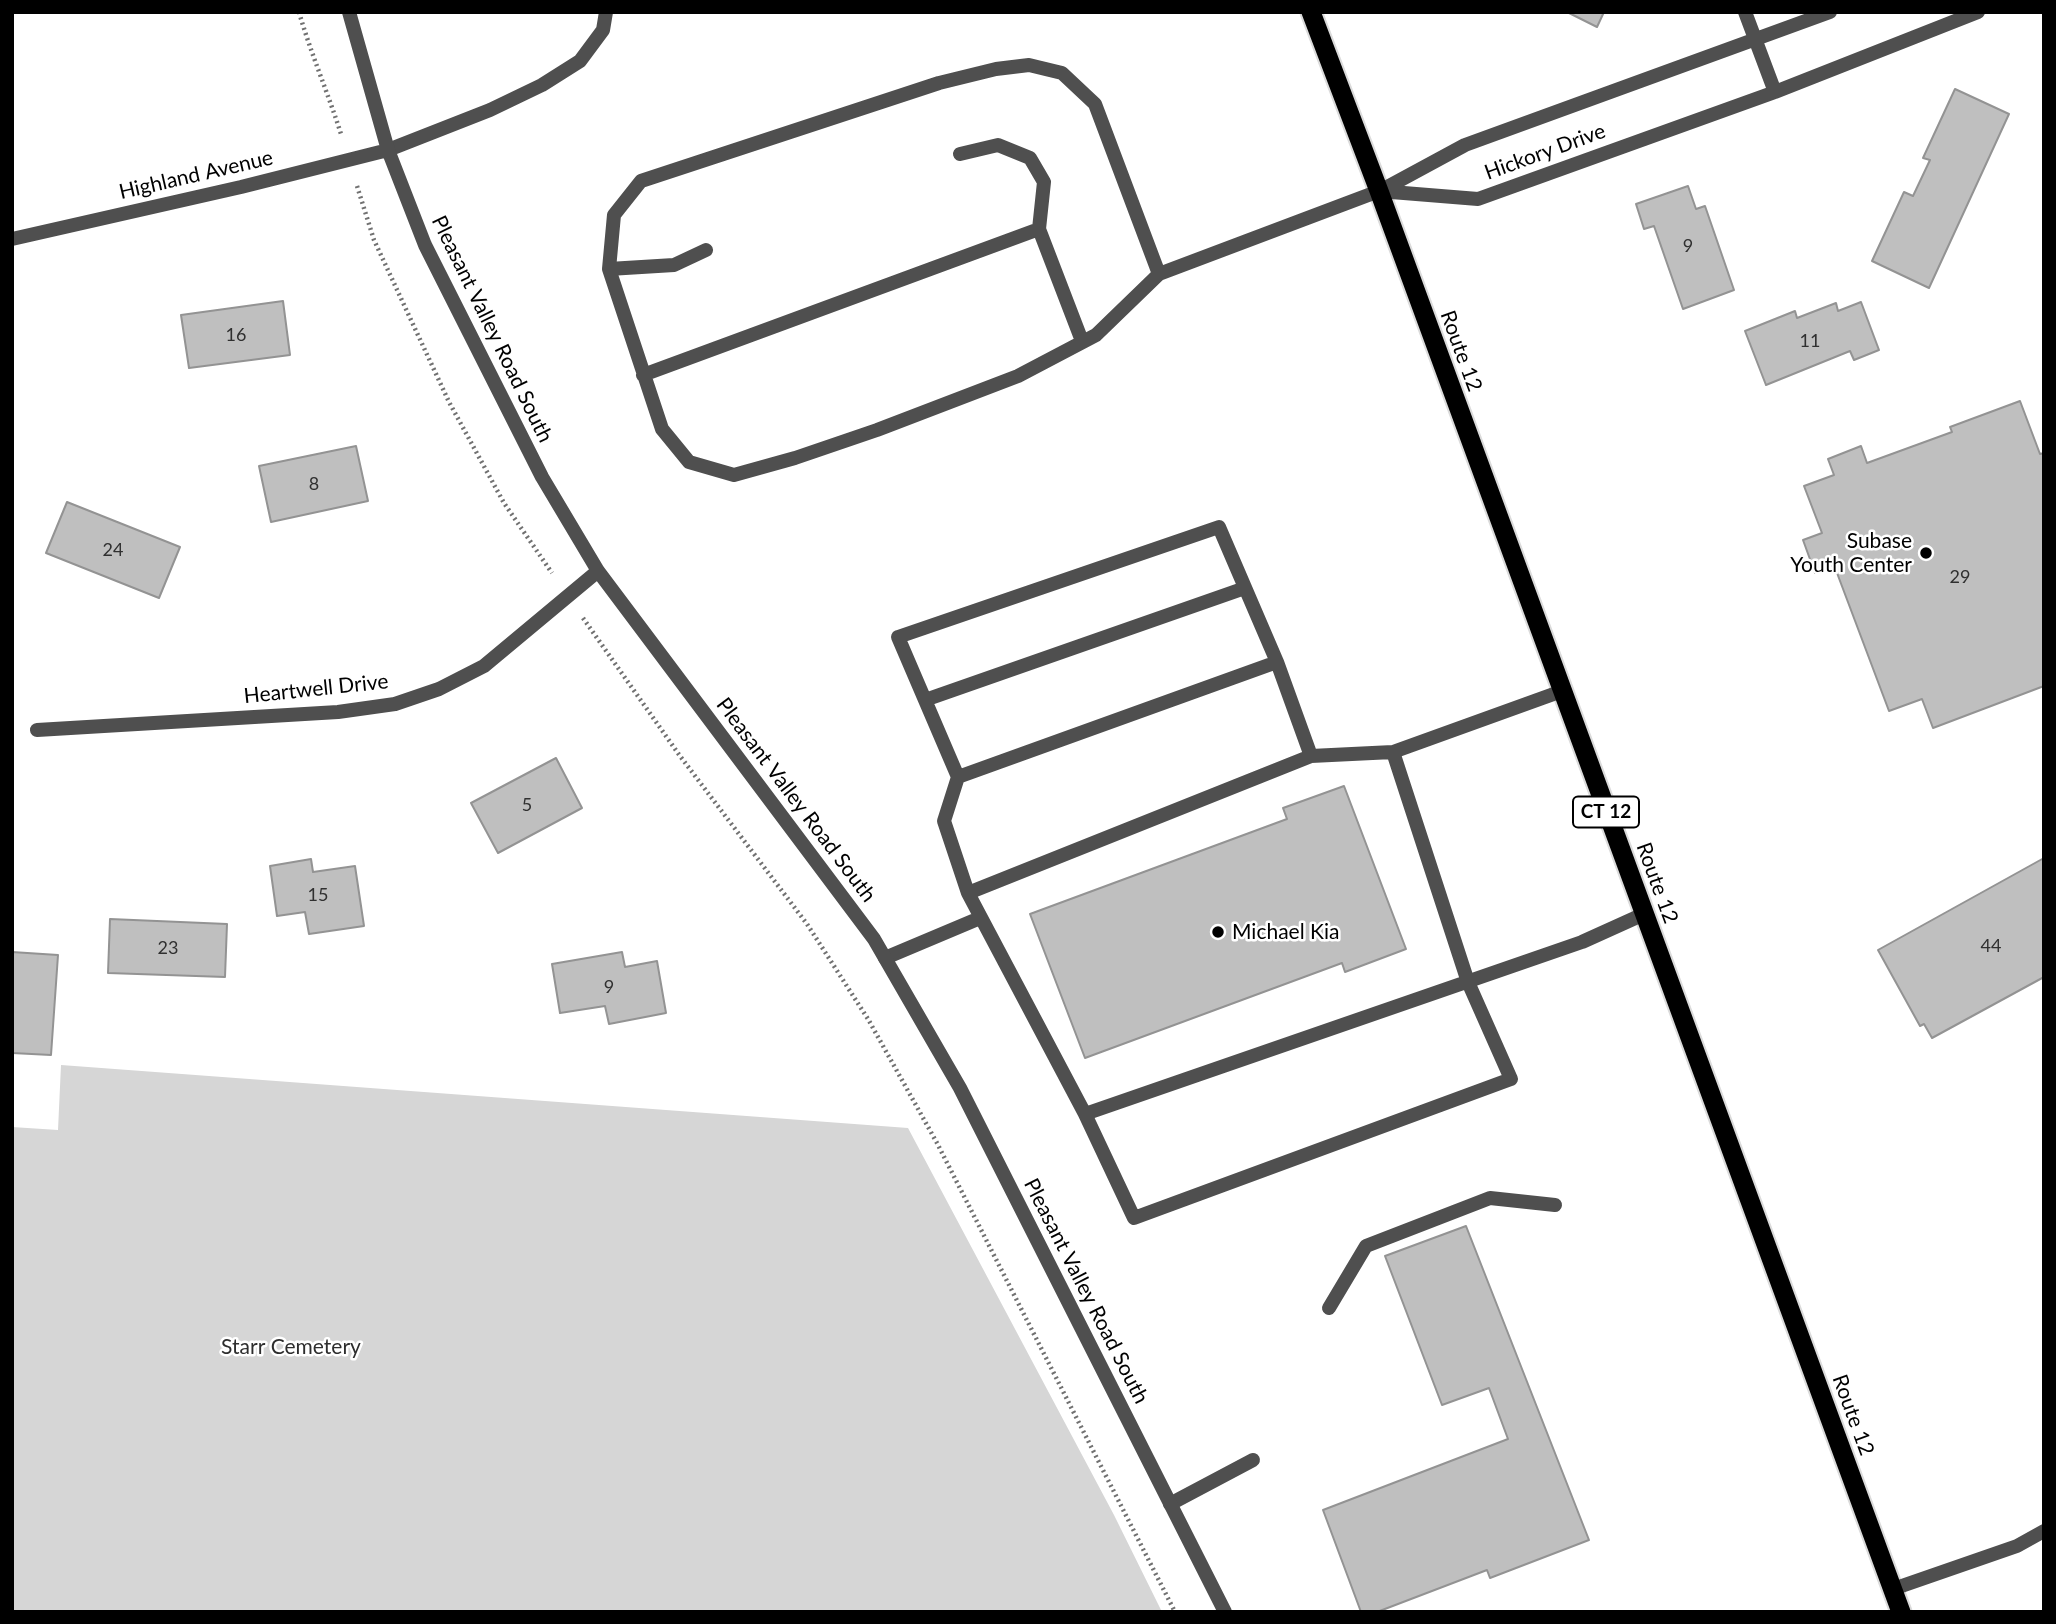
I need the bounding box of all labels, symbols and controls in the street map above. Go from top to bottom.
street label: Hickory Drive [1481,118,1609,186]
street label: Highland Avenue [117,145,275,205]
street label: Pleasant Valley Road South [426,211,558,447]
house number: 9 [1683,235,1693,257]
street label: Route 12 [1435,307,1487,395]
house number: 16 [226,324,246,346]
house number: 11 [1800,330,1820,352]
house number: 8 [309,473,319,495]
place label: Subase Youth Center [1790,528,1912,578]
house number: 24 [103,539,123,561]
marker: Subase Youth Center [1918,545,1934,561]
house number: 29 [1950,566,1970,588]
street label: Heartwell Drive [242,669,390,709]
street label: Pleasant Valley Road South [711,693,881,907]
house number: 5 [522,794,532,816]
road number: CT 12 [1573,796,1639,828]
street label: Route 12 [1631,839,1683,927]
house number: 15 [308,884,328,906]
place label: Michael Kia [1232,919,1339,945]
marker: Michael Kia [1210,924,1226,940]
house number: 44 [1981,935,2001,957]
house number: 23 [158,937,178,959]
house number: 9 [604,976,614,998]
street label: Pleasant Valley Road South [1018,1174,1154,1408]
park label: Starr Cemetery [221,1334,361,1360]
street label: Route 12 [1827,1371,1879,1459]

